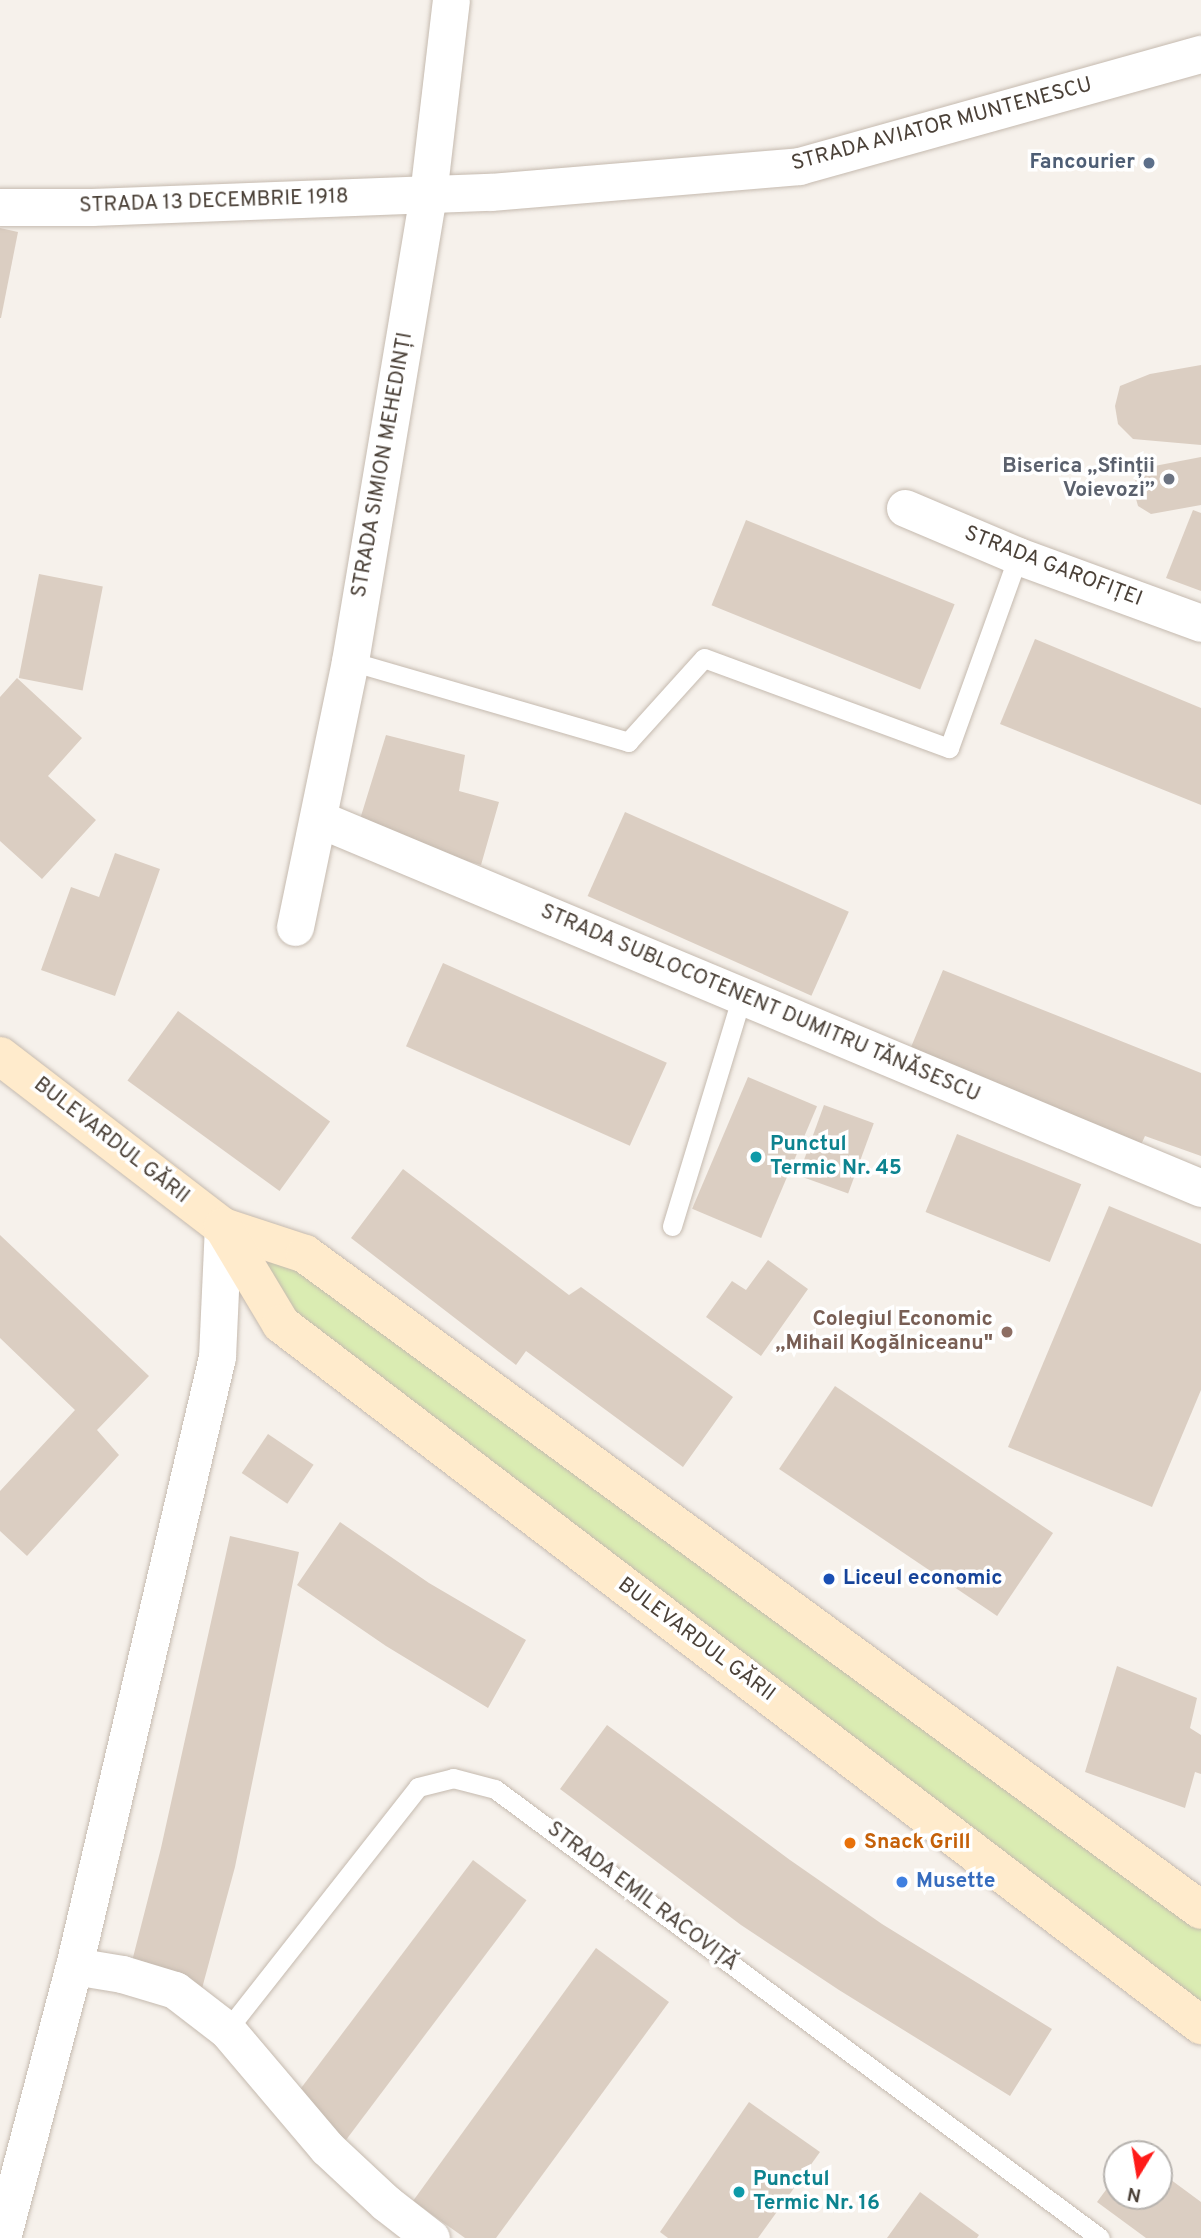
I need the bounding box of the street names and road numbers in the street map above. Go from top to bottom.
street label: STRADA AVIATOR MUNTENESCU [788,73,1096,177]
street label: STRADA 13 DECEMBRIE 1918 [78,185,350,219]
street label: STRADA SIMION MEHEDINȚI [347,330,419,600]
street label: STRADA GAROFIȚEI [960,521,1146,613]
street label: STRADA SUBLOCOTENENT DUMITRU TĂNĂSESCU [535,899,985,1109]
street label: BULEVARDUL GĂRII [28,1072,194,1210]
street label: BULEVARDUL GĂRII [612,1573,780,1707]
street label: STRADA EMIL RACOVIȚĂ [541,1817,743,1977]

